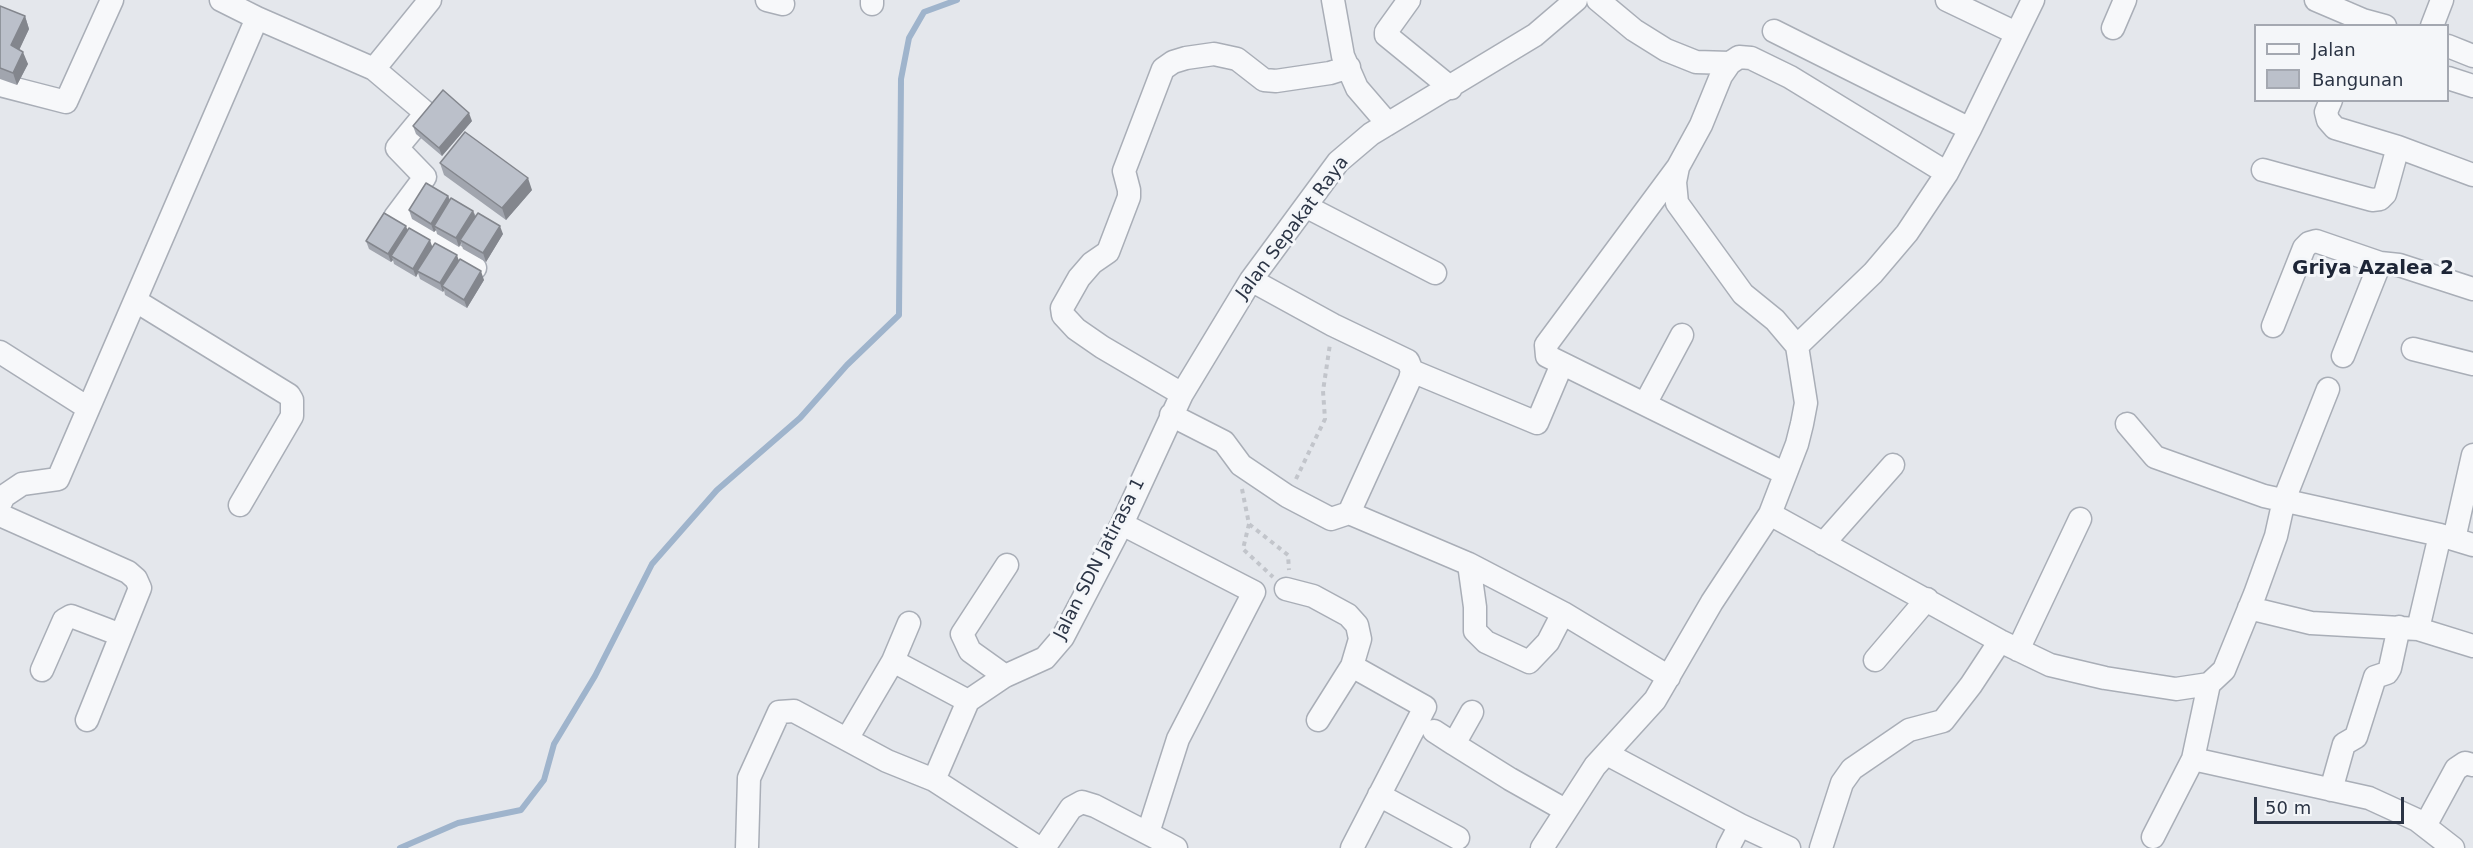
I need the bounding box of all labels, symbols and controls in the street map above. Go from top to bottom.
legend [2254,24,2449,102]
text: Jalan [2312,39,2356,60]
text: Bangunan [2312,69,2403,90]
street label: Jalan Sepakat Raya [1232,152,1354,304]
district label: Griya Azalea 2 [2292,257,2454,281]
street label: Jalan SDN Jatirasa 1 [1050,475,1150,643]
scale bar [2257,785,2407,823]
text: 50 m [2265,797,2311,818]

